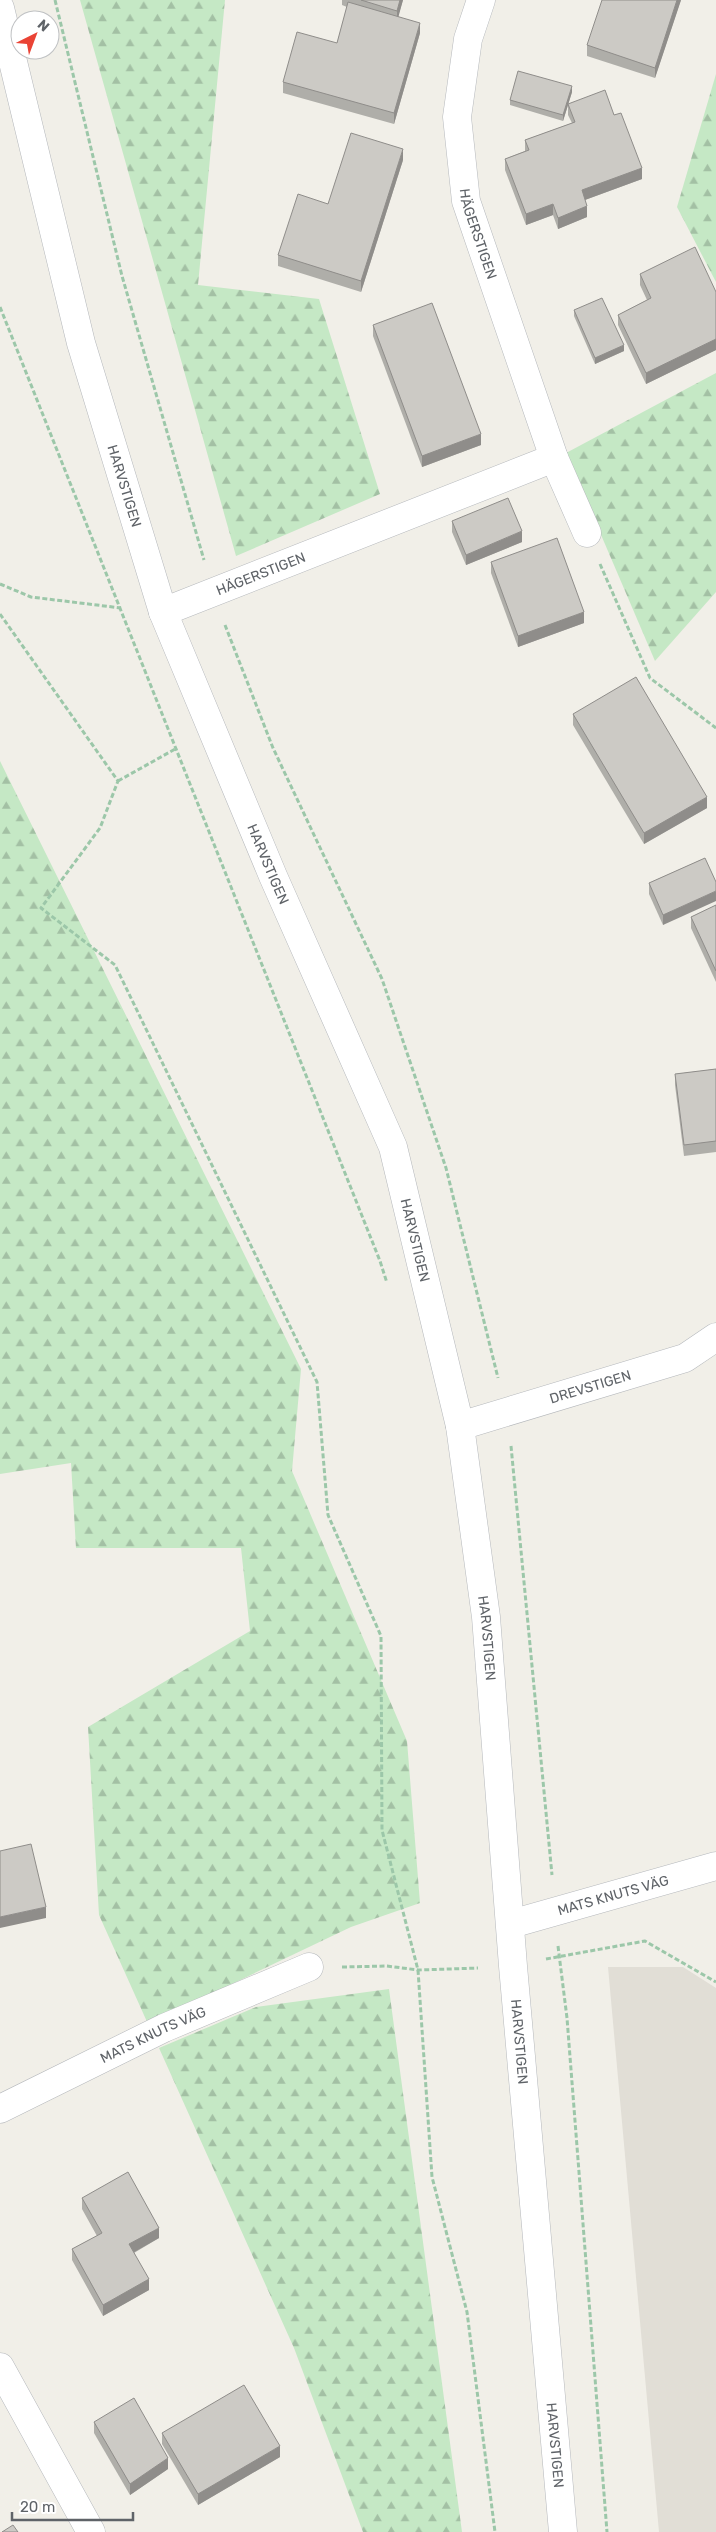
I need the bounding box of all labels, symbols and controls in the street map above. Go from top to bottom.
north arrow [10,10,60,60]
text: N [34,16,53,35]
street label: HÄGERSTIGEN [456,187,500,281]
street label: HARVSTIGEN [103,443,145,529]
street label: HÄGERSTIGEN [214,549,308,599]
street label: HARVSTIGEN [243,822,292,907]
street label: HARVSTIGEN [397,1197,433,1284]
street label: DREVSTIGEN [547,1367,633,1407]
street label: HARVSTIGEN [474,1594,499,1681]
street label: MATS KNUTS VÄG [556,1872,671,1919]
street label: HARVSTIGEN [507,1998,531,2085]
street label: MATS KNUTS VÄG [97,2003,208,2067]
street label: HARVSTIGEN [543,2402,567,2488]
scale bar [12,2490,134,2522]
text: 20 m [20,2498,55,2516]

